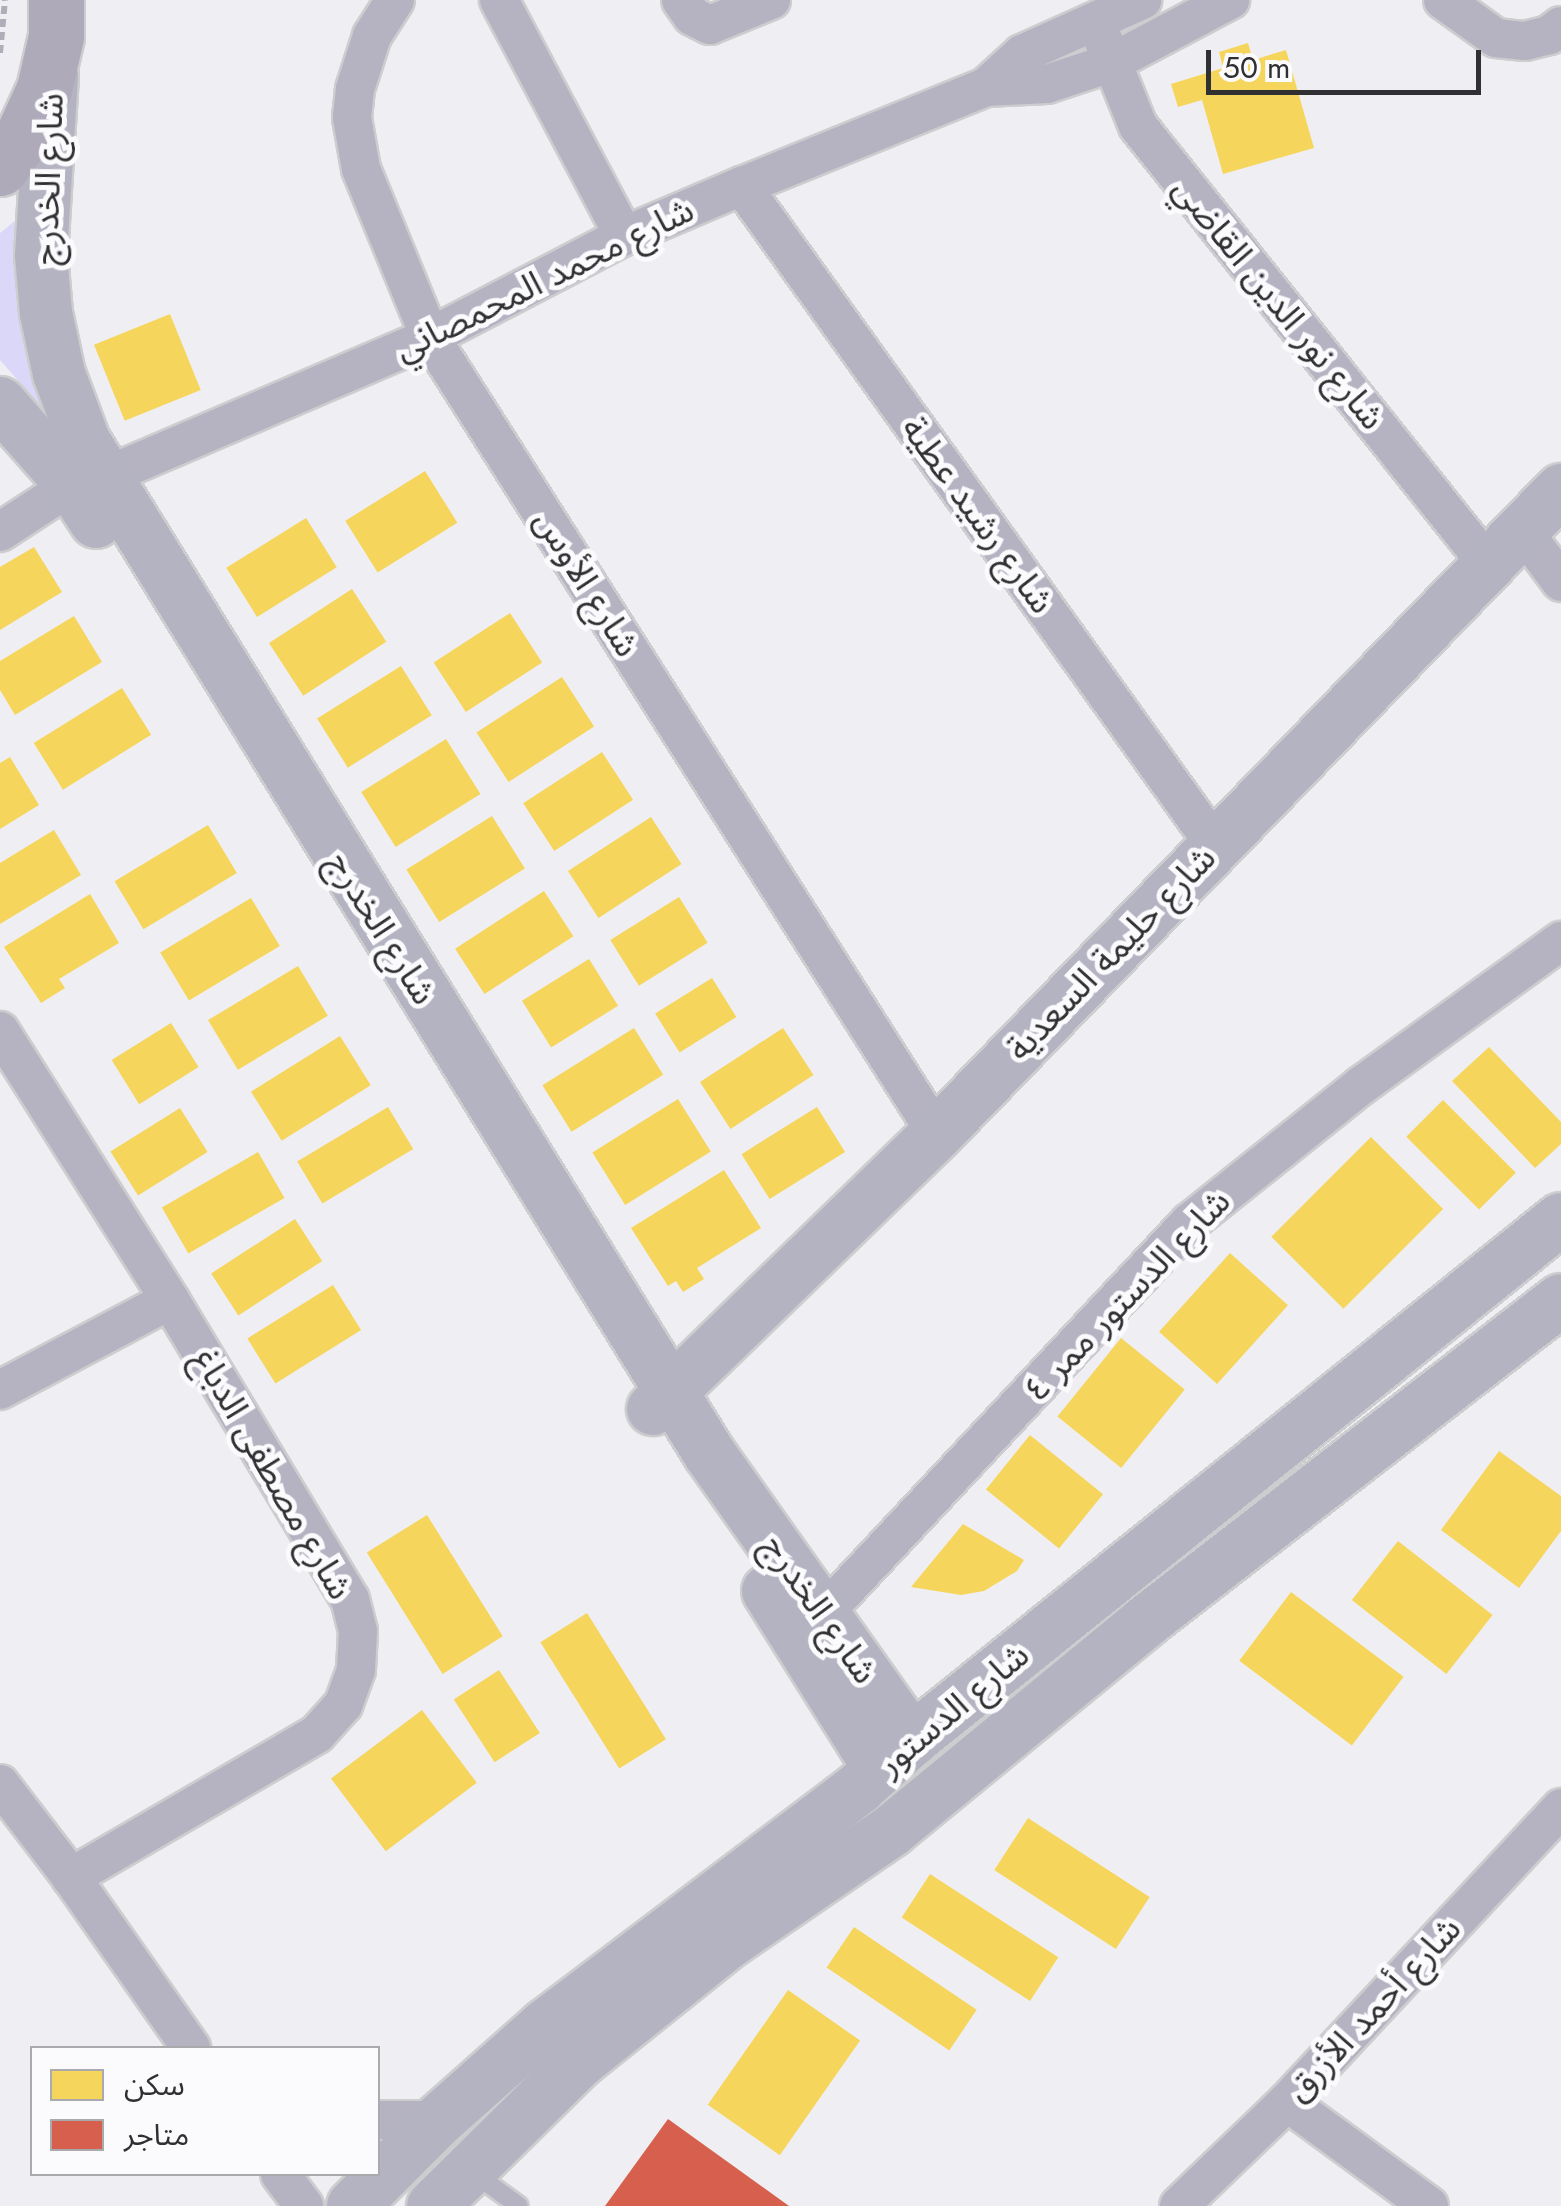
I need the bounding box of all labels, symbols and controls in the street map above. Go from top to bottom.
scale bar [1211,30,1486,92]
text: 50 m [1223,46,1290,89]
street label: شارع الخدرج [24,92,72,266]
street label: شارع نور الدين القاضي [1164,168,1394,438]
street label: شارع محمد المحمصاني [388,188,700,370]
street label: شارع رشيد عطية [893,409,1063,621]
street label: شارع الأوس [525,502,649,664]
street label: شارع حليمة السعدية [998,837,1224,1069]
street label: شارع الخدرج [319,844,445,1012]
street label: شارع الدستور ممر ٤ [1015,1180,1239,1410]
street label: شارع مصطفى الدباغ [184,1341,362,1607]
street label: شارع الخدرج [753,1526,887,1692]
street label: شارع الدستور [869,1634,1037,1784]
street label: شارع أحمد الأزرق [1277,1908,1469,2110]
legend [30,2046,380,2176]
text: سكن [124,2063,185,2106]
text: متاجر [124,2113,189,2156]

